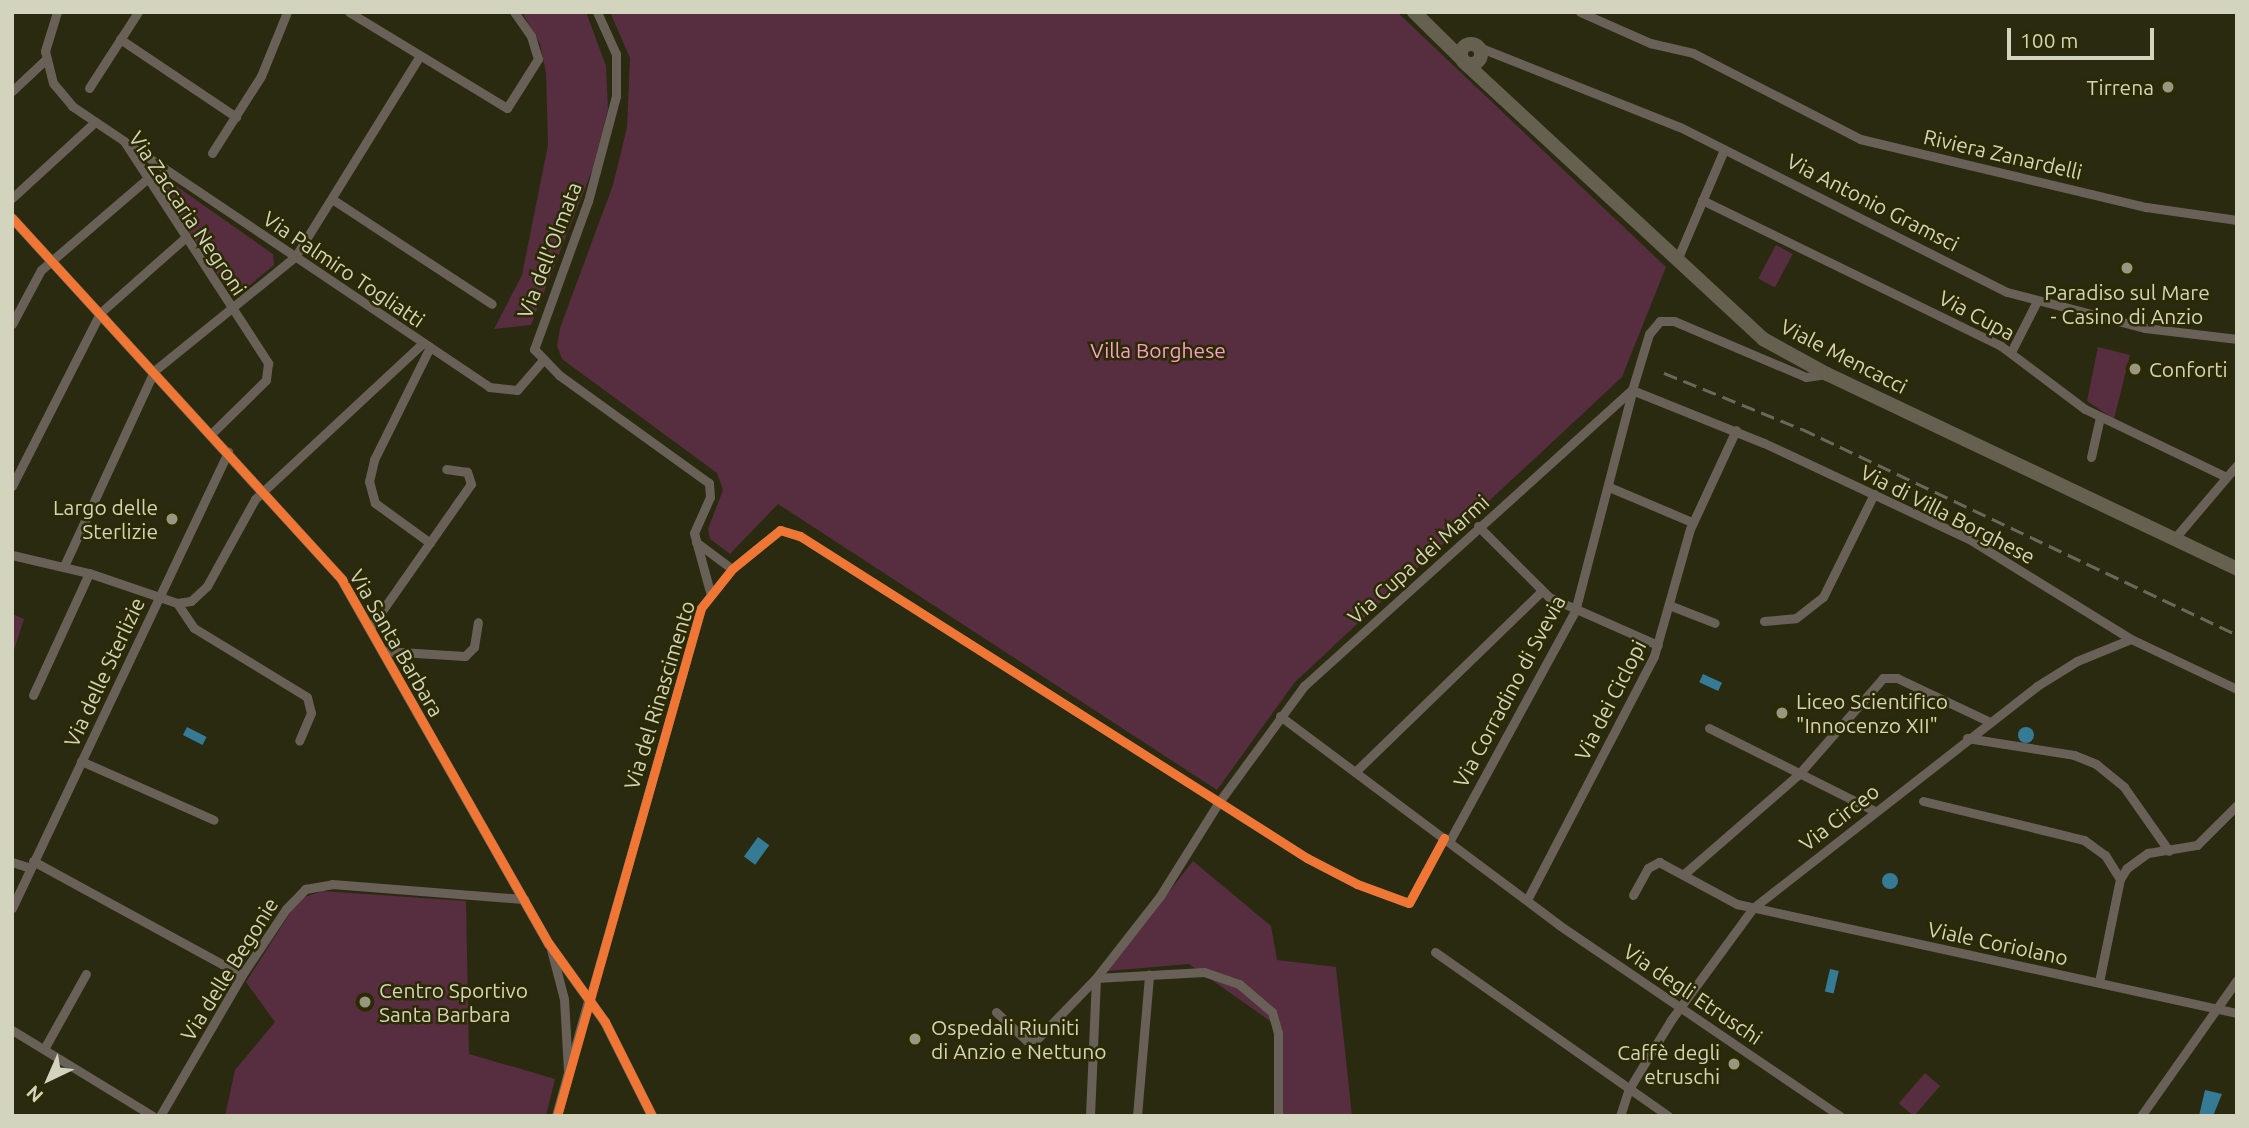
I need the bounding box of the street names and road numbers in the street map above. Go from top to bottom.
street label: Riviera Zanardelli [1921,123,2085,185]
street label: Via Zaccaria Negroni [124,126,252,300]
street label: Via Antonio Gramsci [1783,148,1963,256]
street label: Via dell'Olmata [511,178,587,322]
street label: Via Palmiro Togliatti [258,206,430,332]
street label: Via Cupa [1935,285,2019,345]
street label: Viale Mencacci [1776,313,1912,399]
street label: Via di Villa Borghese [1856,459,2040,569]
street label: Via Cupa dei Marmi [1342,489,1494,629]
street label: Via Santa Barbara [345,565,449,721]
street label: Via Corradino di Svevia [1448,591,1570,791]
street label: Via delle Sterlizie [58,593,150,751]
street label: Via del Rinascimento [618,598,700,792]
street label: Via dei Ciclopi [1569,636,1651,764]
street label: Via Circeo [1794,778,1884,856]
street label: Via delle Begonie [175,893,283,1045]
street label: Viale Coriolano [1925,916,2071,970]
street label: Via degli Etruschi [1619,938,1767,1050]

